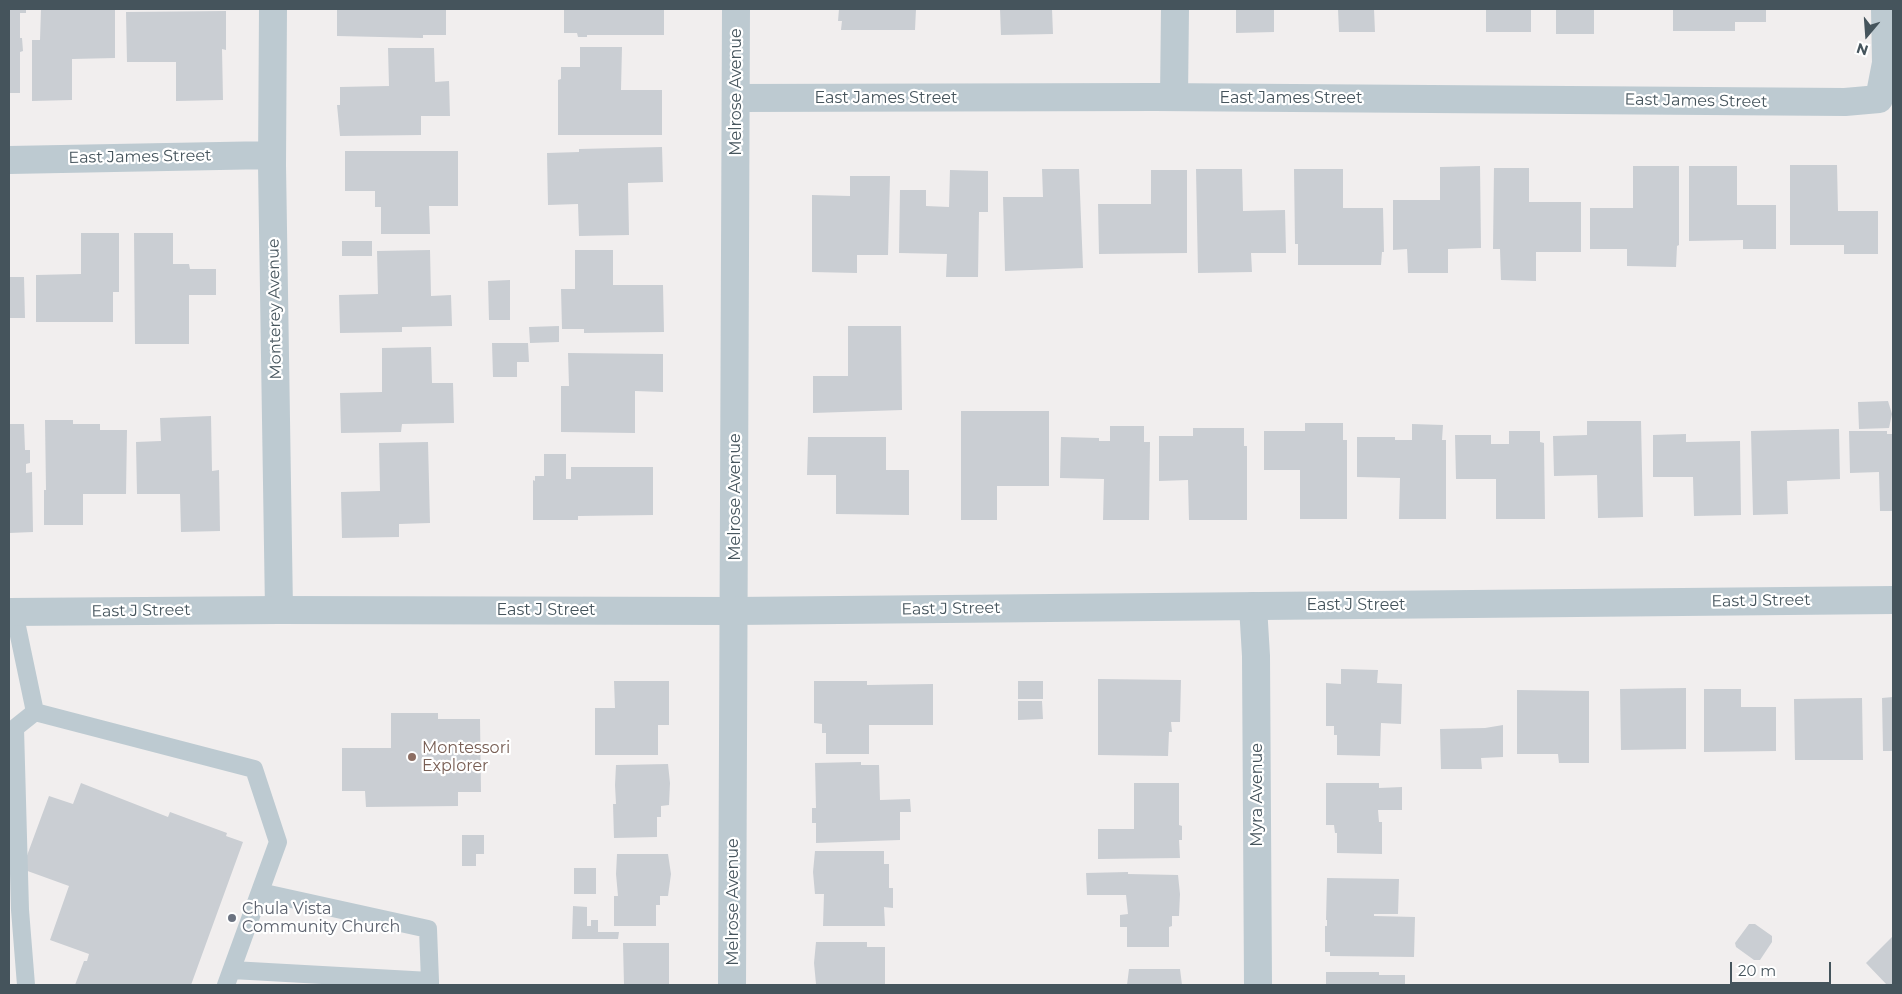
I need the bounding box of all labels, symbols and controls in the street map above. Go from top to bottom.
north arrow [1842,10,1892,60]
street label: Melrose Avenue [726,28,746,156]
text: N [1854,39,1871,60]
street label: East James Street [815,88,957,108]
street label: East James Street [1220,88,1362,108]
street label: East James Street [1624,90,1768,112]
street label: East James Street [68,146,212,168]
street label: Monterey Avenue [264,238,286,380]
street label: Melrose Avenue [725,433,745,561]
street label: East J Street [1711,591,1811,611]
street label: East J Street [1306,595,1406,615]
street label: East J Street [901,599,1001,619]
street label: East J Street [496,600,596,620]
street label: East J Street [91,601,191,621]
place label: Montessori Explorer [422,738,510,776]
street label: Myra Avenue [1247,743,1267,847]
marker: Montessori Explorer [406,751,418,763]
street label: Melrose Avenue [723,838,743,966]
place label: Chula Vista Community Church [242,899,400,937]
marker: Chula Vista Community Church [226,912,238,924]
scale bar [1732,952,1833,984]
text: 20 m [1738,961,1776,980]

